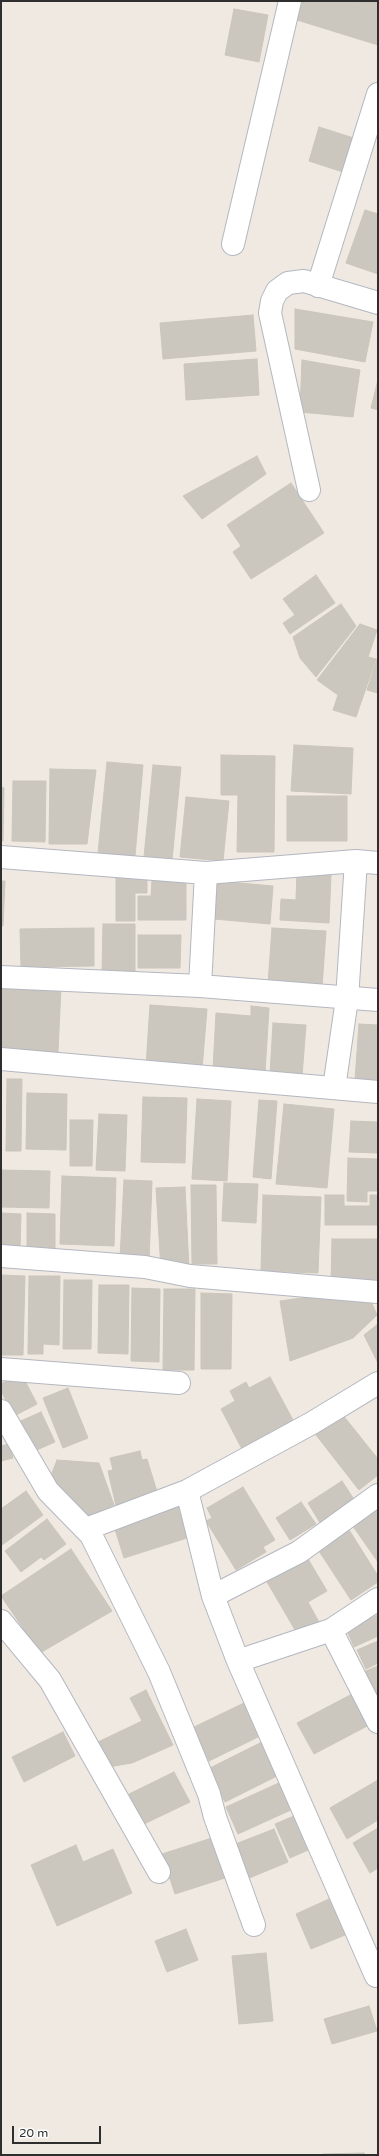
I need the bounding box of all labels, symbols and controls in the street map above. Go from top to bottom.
scale bar [14,2118,103,2144]
text: 20 m [19,2126,48,2140]

